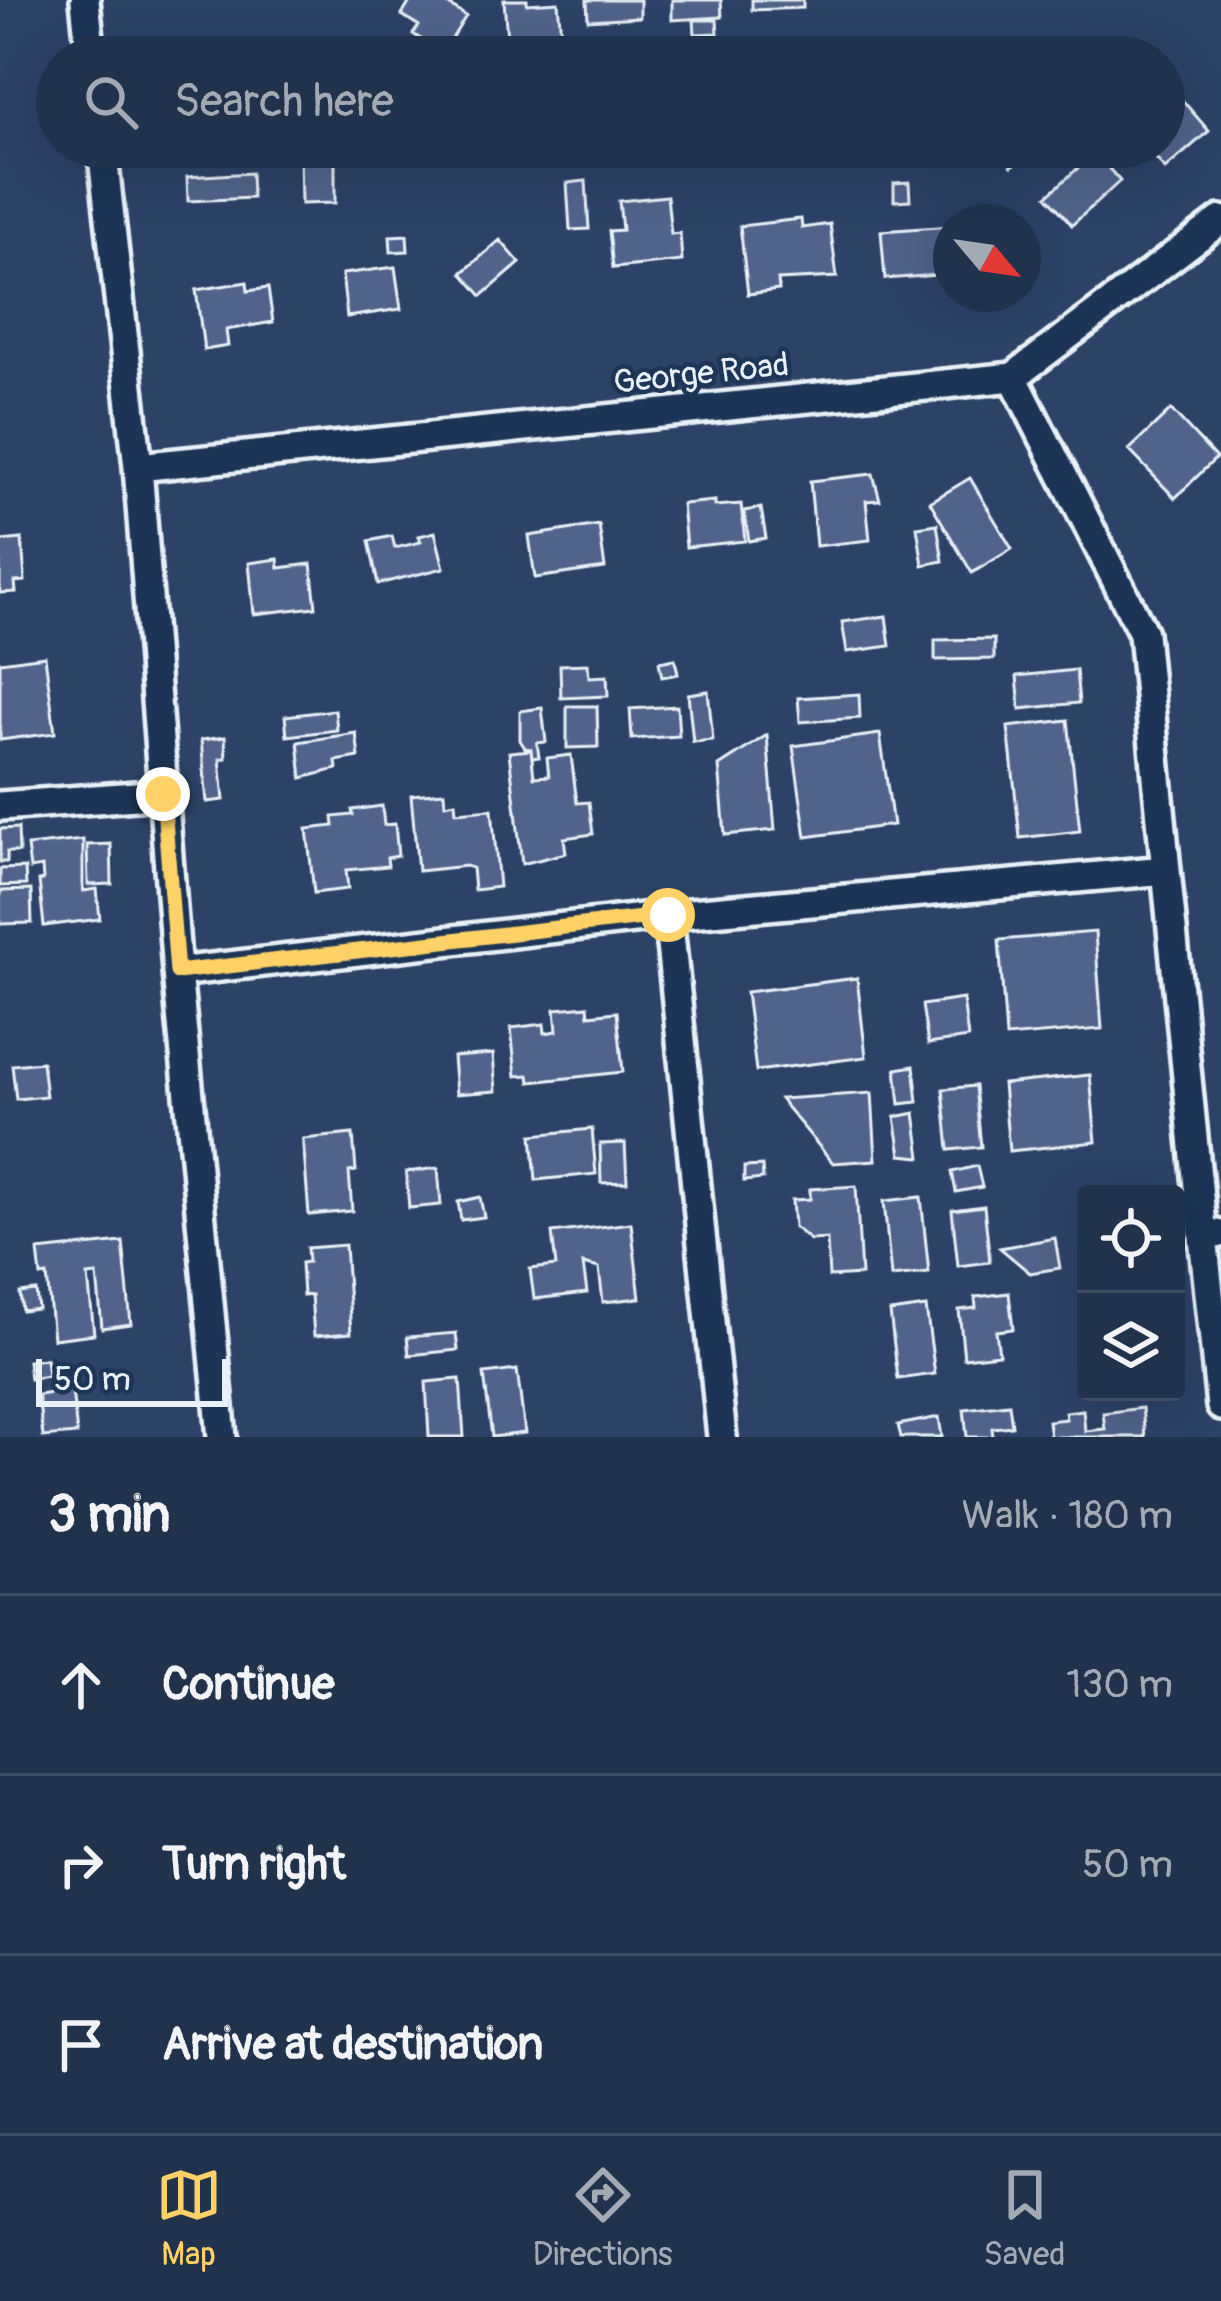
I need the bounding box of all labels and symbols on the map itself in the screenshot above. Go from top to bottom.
north arrow [933,204,1041,312]
street label: George Road [611,344,791,403]
route end [136,767,190,821]
route start [641,888,695,942]
scale bar [36,1353,228,1406]

